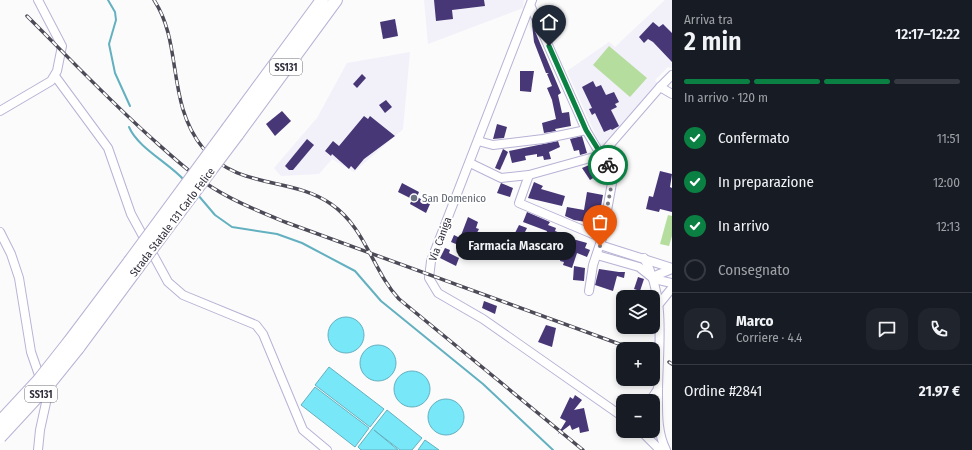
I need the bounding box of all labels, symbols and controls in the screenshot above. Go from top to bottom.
pin [532,5,566,46]
icon: home [538,11,560,33]
text: Arriva tra [684,12,733,27]
text: 12:17–12:22 [895,25,960,43]
text: 2 min [684,26,742,57]
road number: SS131 [270,59,302,75]
text: In arrivo · 120 m [684,90,768,105]
icon: check [684,127,706,149]
text: Confermato [718,129,790,147]
text: 11:51 [937,131,960,146]
courier [588,145,628,185]
icon: bike [597,154,619,176]
street label: Strada Statale 131 Carlo Felice [127,165,218,279]
icon: check [684,171,706,193]
text: In preparazione [718,173,814,191]
text: 12:00 [933,175,960,190]
place label: San Domenico [422,192,486,205]
marker: San Domenico [409,193,419,203]
pin [583,205,617,246]
icon: bag [589,211,611,233]
street label: Via Caniga [426,215,454,263]
icon: check [684,215,706,237]
text: In arrivo [718,217,769,235]
text: 12:13 [936,219,960,234]
callout: Farmacia Mascaro [456,232,576,260]
text: Farmacia Mascaro [468,238,564,253]
text: Consegnato [718,261,790,279]
map controls [616,290,660,438]
button: layers [616,290,660,334]
button: person [684,308,726,350]
button: chat [866,308,908,350]
button: phone [918,308,960,350]
text: Marco [736,312,774,330]
text: Corriere · 4.4 [736,330,802,345]
button: + [616,342,660,386]
text: Ordine #2841 [684,382,762,400]
text: 21.97 € [919,382,960,400]
road number: SS131 [25,386,57,402]
button: − [616,394,660,438]

